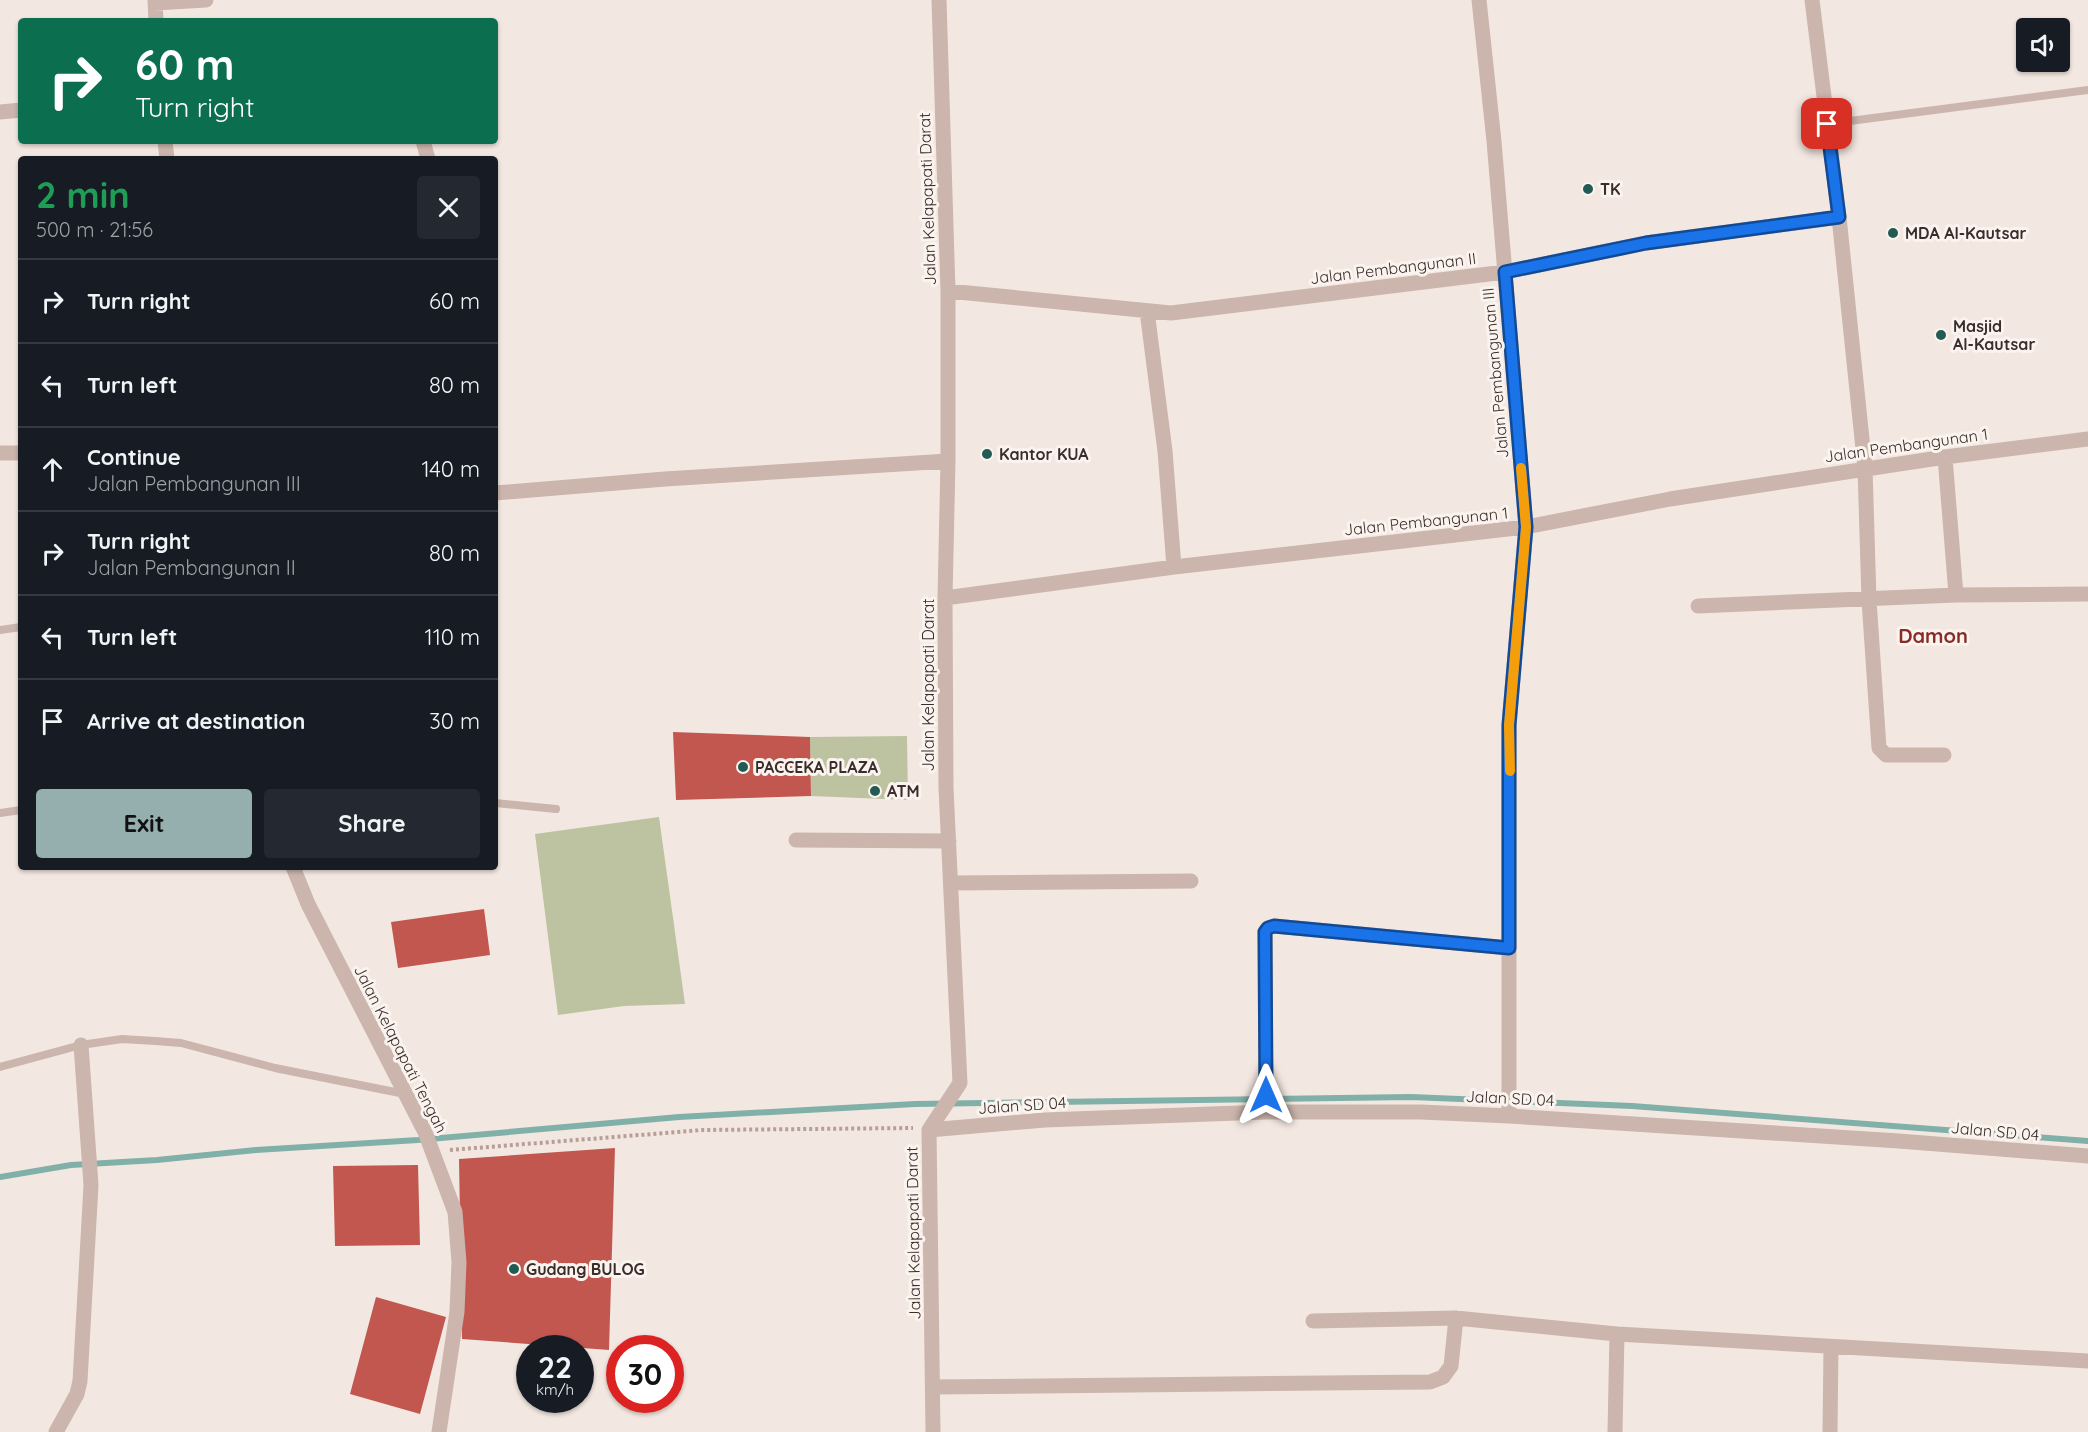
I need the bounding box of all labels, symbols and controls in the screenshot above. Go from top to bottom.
map controls [2016,18,2070,72]
button: sound [2016,18,2070,72]
text: 60 m [135,38,235,91]
icon: right [36,42,114,120]
text: Turn right [135,90,254,124]
pin [1801,98,1852,149]
icon: arrive [1810,107,1843,140]
street label: Jalan Kelapapati Darat [914,112,940,286]
text: 2 min [36,172,130,217]
button: close [417,176,480,239]
place label: TK [1600,179,1621,199]
marker: TK [1581,182,1595,196]
text: 500 m · 21:56 [36,217,153,242]
place label: MDA Al-Kautsar [1905,223,2027,243]
marker: MDA Al-Kautsar [1886,226,1900,240]
street label: Jalan Pembangunan II [1309,248,1477,288]
icon: right [36,285,69,318]
text: Turn right [87,287,191,315]
text: 60 m [429,287,480,315]
street label: Jalan Pembangunan III [1478,287,1512,459]
place label: Masjid Al-Kautsar [1953,316,2035,354]
marker: Masjid Al-Kautsar [1934,328,1948,342]
icon: left [36,369,69,402]
text: Turn left [87,371,177,399]
text: 80 m [429,371,480,399]
street label: Jalan Pembangunan 1 [1823,424,1989,466]
text: Continue [87,443,181,471]
place label: Kantor KUA [999,444,1089,464]
marker: Kantor KUA [980,447,994,461]
icon: ahead [36,453,69,486]
text: 140 m [421,455,480,483]
text: Jalan Pembangunan III [87,471,301,496]
street label: Jalan Pembangunan 1 [1343,502,1509,540]
text: Turn right [87,527,191,555]
icon: right [36,537,69,570]
text: 80 m [429,539,480,567]
text: Jalan Pembangunan II [87,555,296,580]
street label: Jalan Kelapapati Darat [918,598,938,772]
icon: left [36,621,69,654]
text: Turn left [87,623,177,651]
text: 110 m [425,623,480,651]
district label: Damon [1898,623,1968,648]
icon: arrive [36,705,69,738]
text: Arrive at destination [87,707,305,735]
text: 30 m [429,707,480,735]
place label: PACCEKA PLAZA [755,757,879,777]
marker: PACCEKA PLAZA [736,760,750,774]
place label: ATM [887,781,920,801]
marker: ATM [868,784,882,798]
button: Exit [36,789,252,858]
button: Share [264,789,480,858]
street label: Jalan Kelapapati Tengah [350,962,452,1136]
position arrow [1234,1063,1298,1127]
street label: Jalan SD 04 [1465,1086,1555,1110]
street label: Jalan SD 04 [977,1092,1067,1118]
street label: Jalan SD 04 [1950,1117,2040,1145]
street label: Jalan Kelapapati Darat [901,1146,925,1320]
place label: Gudang BULOG [526,1259,645,1279]
marker: Gudang BULOG [507,1262,521,1276]
speed limit sign: 30 [606,1335,684,1413]
text: 22 [538,1348,572,1386]
text: km/h [536,1380,574,1399]

